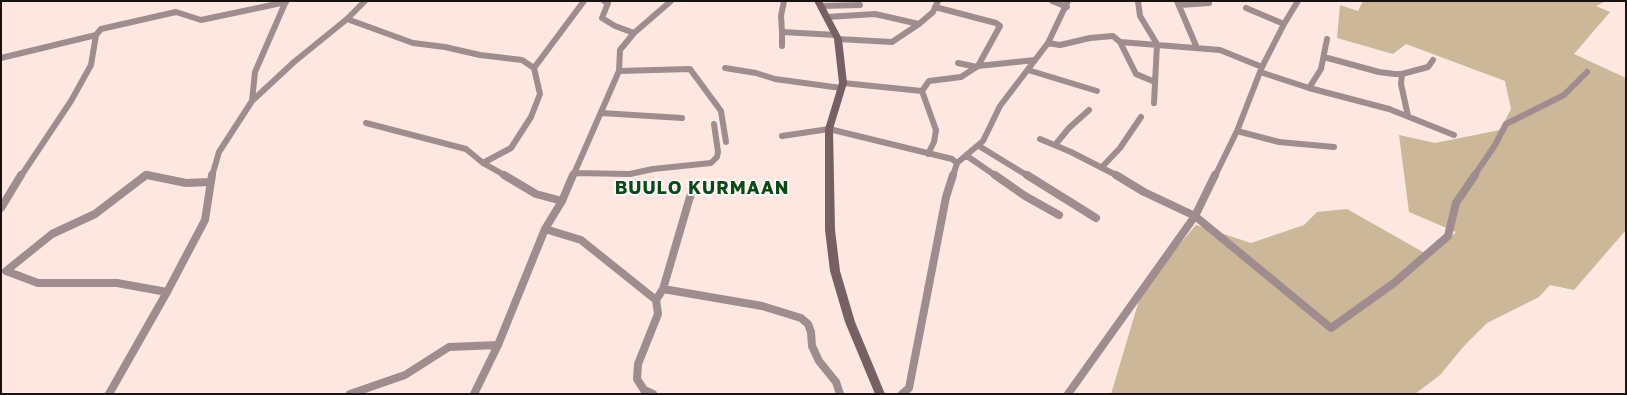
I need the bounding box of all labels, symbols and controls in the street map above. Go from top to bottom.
district label: BUULO KURMAAN [615,177,789,199]

